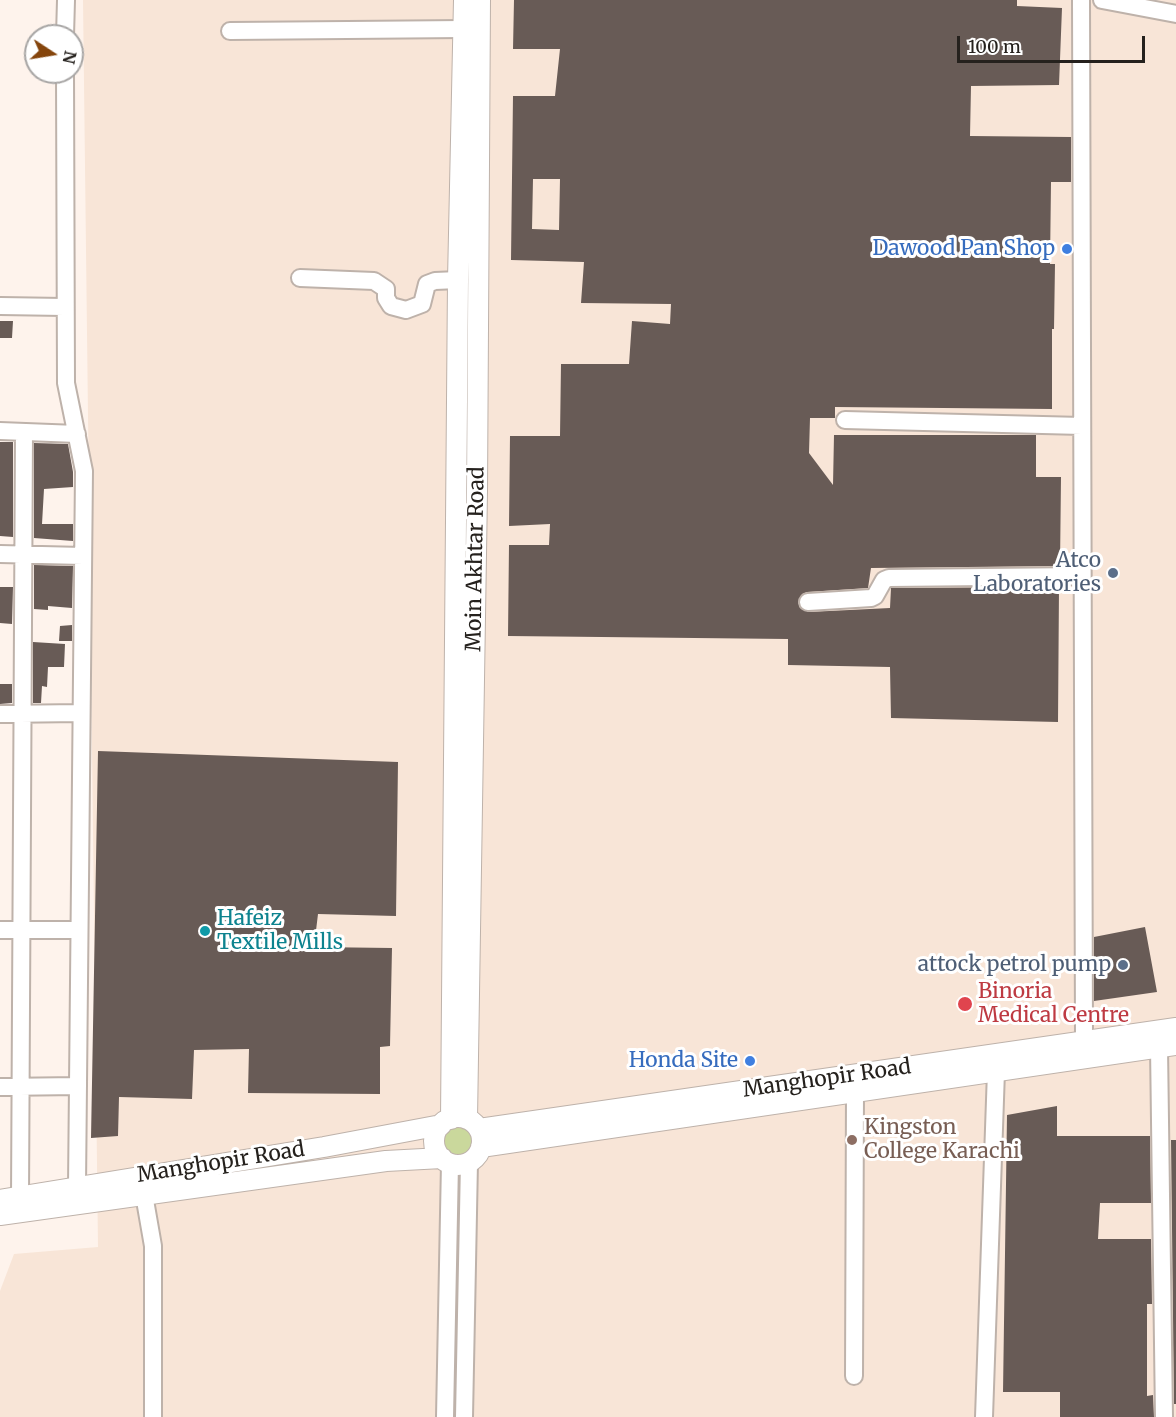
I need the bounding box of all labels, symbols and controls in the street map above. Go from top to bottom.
north arrow [24,24,84,84]
scale bar [960,24,1148,62]
text: 100 m [968,35,1021,58]
text: N [59,49,81,66]
place label: Dawood Pan Shop [872,236,1055,262]
marker: Dawood Pan Shop [1060,242,1074,256]
street label: Moin Akhtar Road [462,466,490,652]
place label: Atco Laboratories [973,548,1101,598]
marker: Atco Laboratories [1106,566,1120,580]
place label: Hafeiz Textile Mills [217,906,343,956]
marker: Hafeiz Textile Mills [198,924,212,938]
place label: attock petrol pump [918,952,1111,978]
marker: attock petrol pump [1116,958,1130,972]
place label: Binoria Medical Centre [978,979,1129,1029]
marker: Binoria Medical Centre [956,995,974,1013]
place label: Honda Site [629,1048,738,1074]
marker: Honda Site [743,1054,757,1068]
street label: Manghopir Road [741,1055,913,1103]
place label: Kingston College Karachi [864,1115,1020,1165]
marker: Kingston College Karachi [845,1133,859,1147]
street label: Manghopir Road [135,1137,307,1189]

